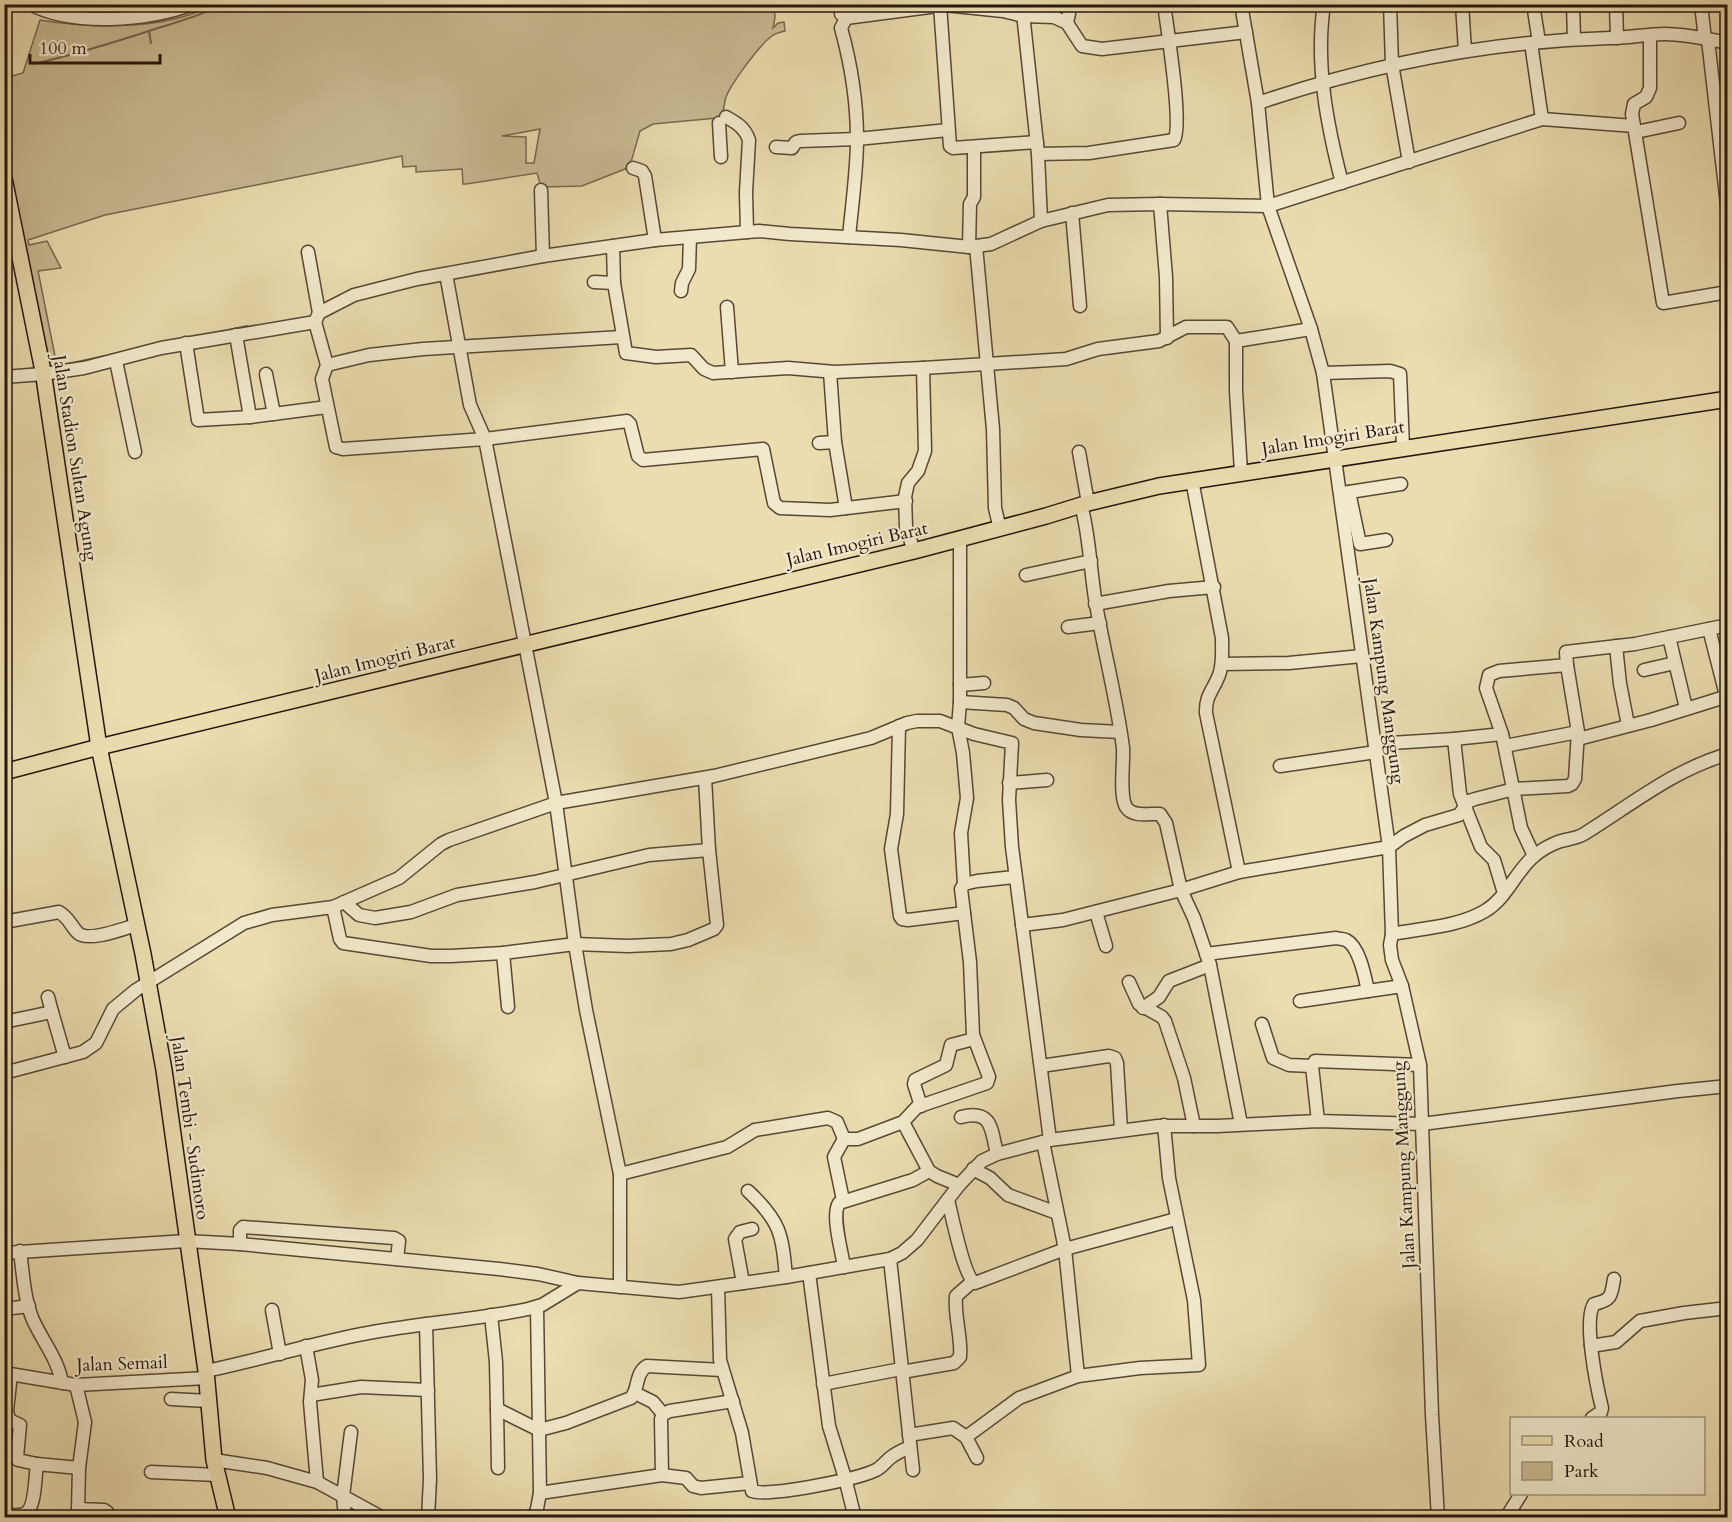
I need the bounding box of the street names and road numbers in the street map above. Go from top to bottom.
street label: Jalan Stadion Sultan Agung [46,350,104,564]
street label: Jalan Imogiri Barat [1257,414,1406,462]
street label: Jalan Imogiri Barat [781,516,930,573]
street label: Jalan Kampung Manggung [1357,573,1411,786]
street label: Jalan Imogiri Barat [309,629,458,689]
street label: Jalan Tembi - Sudimoro [164,1032,215,1222]
street label: Jalan Kampung Manggung [1386,1060,1422,1272]
street label: Jalan Semail [73,1350,168,1378]

